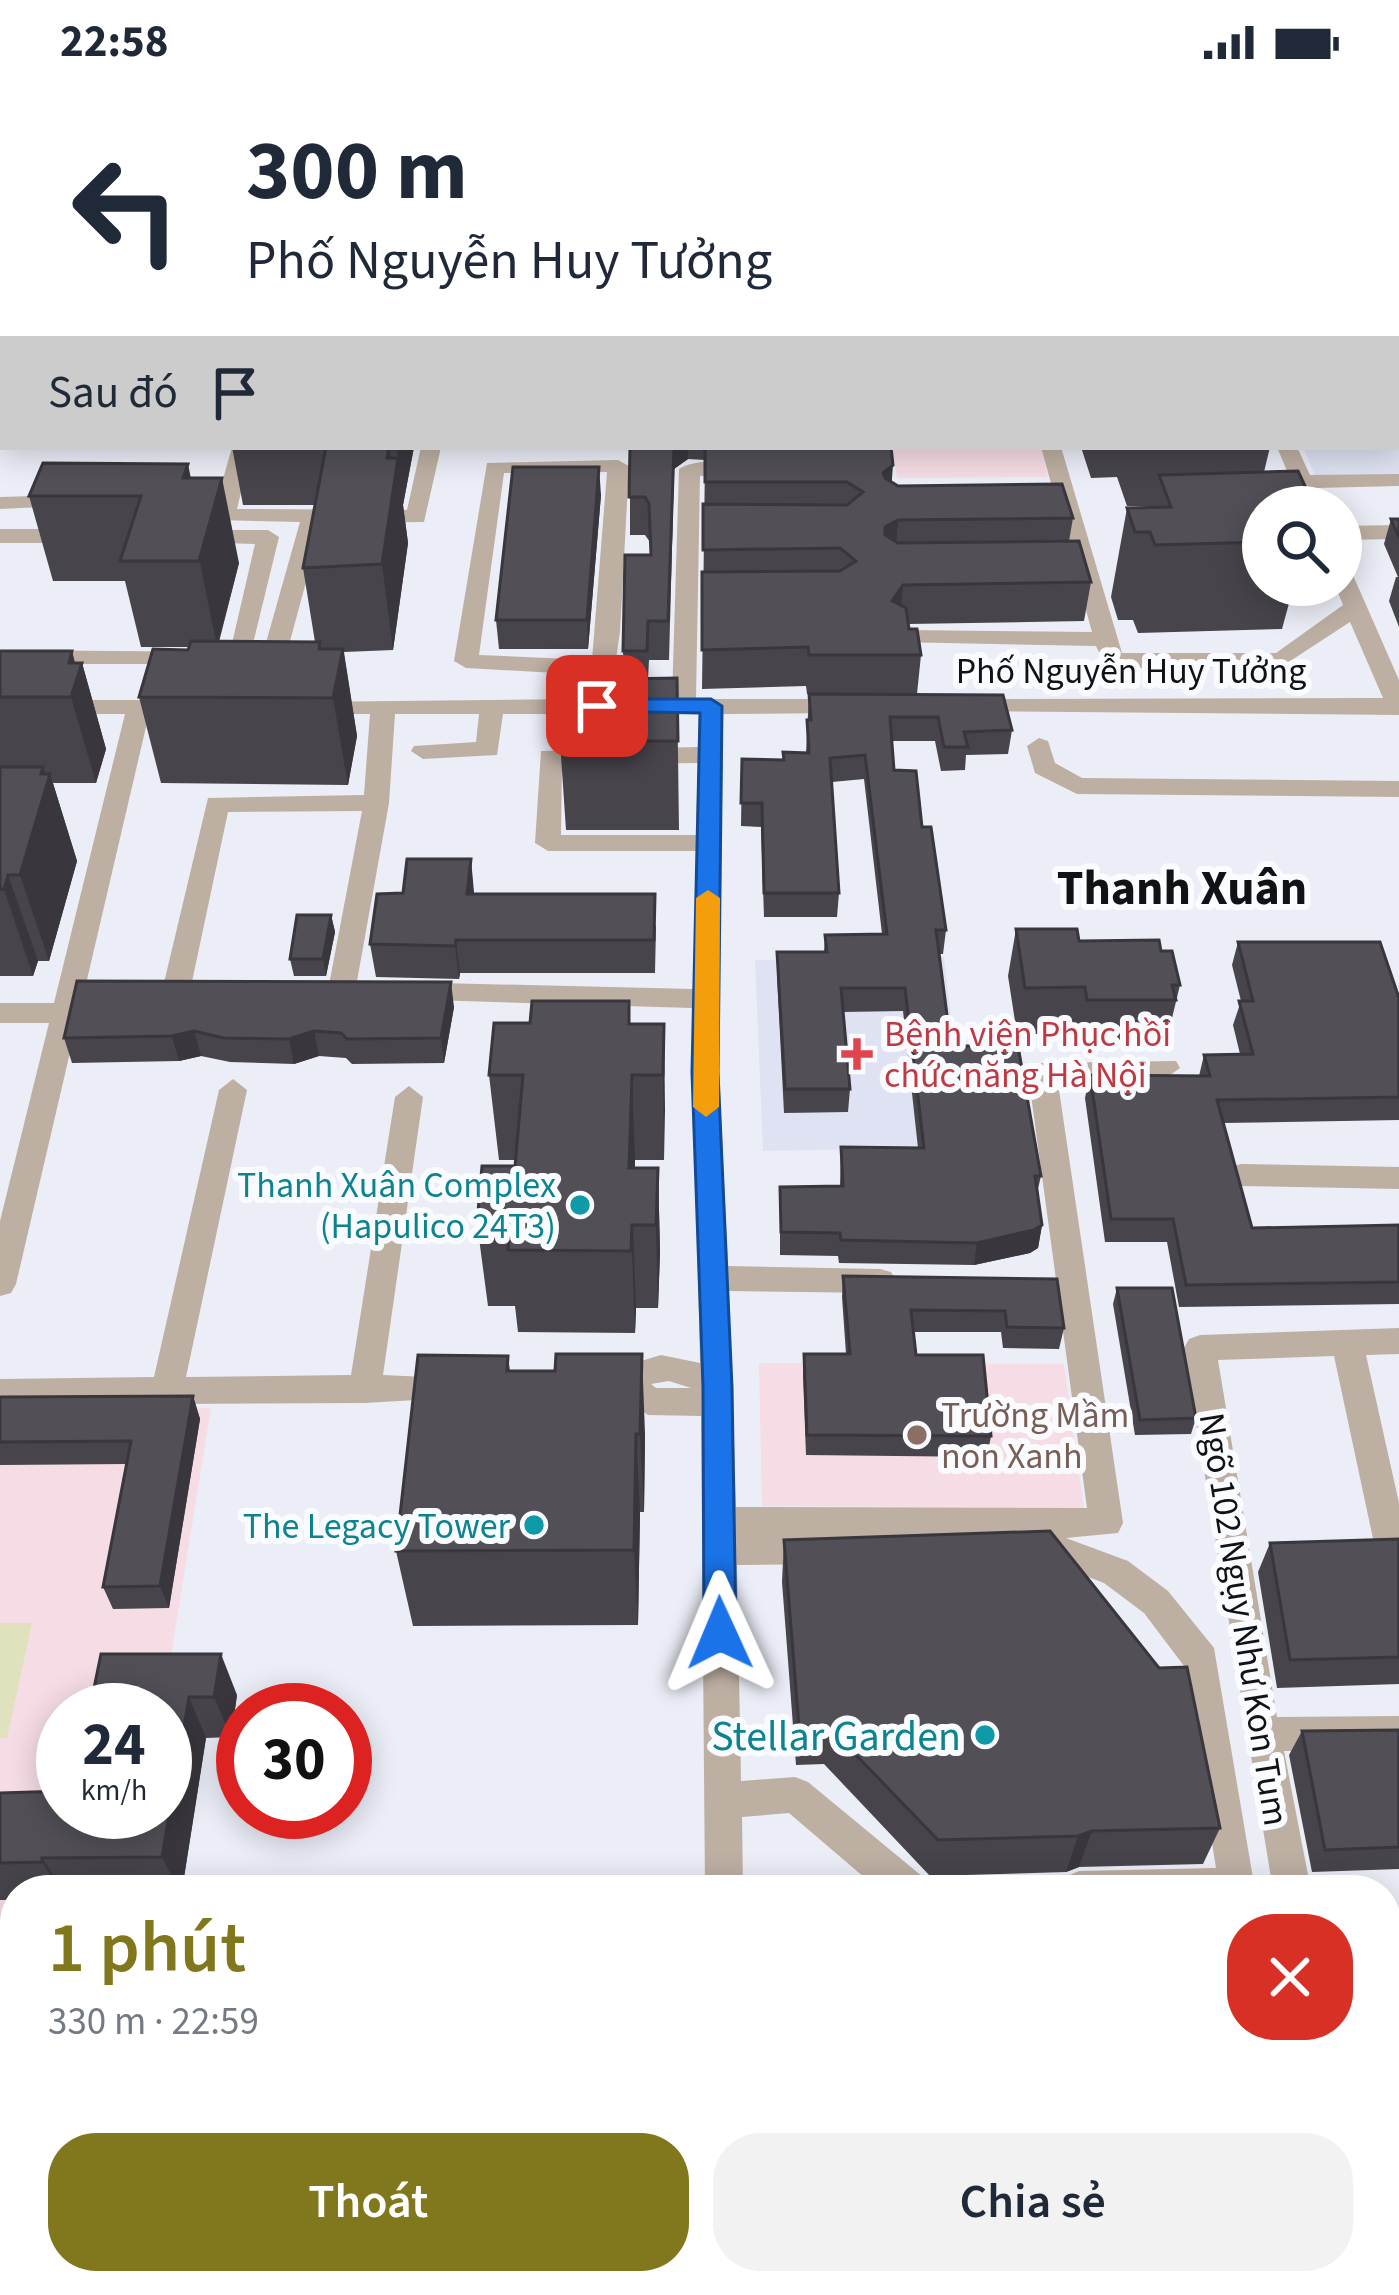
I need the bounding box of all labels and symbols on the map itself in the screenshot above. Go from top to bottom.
street label: Phố Nguyễn Huy Tưởng [956,646,1306,697]
pin [546,655,648,757]
district label: Thanh Xuân [1057,855,1307,923]
place label: Bệnh viện Phục hồi chức năng Hà Nội [884,1009,1171,1101]
marker: Bệnh viện Phục hồi chức năng Hà Nội [841,1038,873,1070]
place label: Thanh Xuân Complex (Hapulico 24T3) [237,1160,556,1252]
marker: Thanh Xuân Complex (Hapulico 24T3) [567,1192,593,1218]
place label: Trường Mầm non Xanh [941,1390,1129,1482]
street label: Ngõ 102 Ngụy Như Kon Tum [1186,1409,1301,1829]
marker: Trường Mầm non Xanh [904,1422,930,1448]
place label: The Legacy Tower [243,1501,510,1552]
marker: The Legacy Tower [521,1512,547,1538]
position arrow [657,1570,783,1696]
speed limit sign: 30 [216,1683,372,1839]
place label: Stellar Garden [711,1707,961,1767]
marker: Stellar Garden [972,1722,998,1748]

